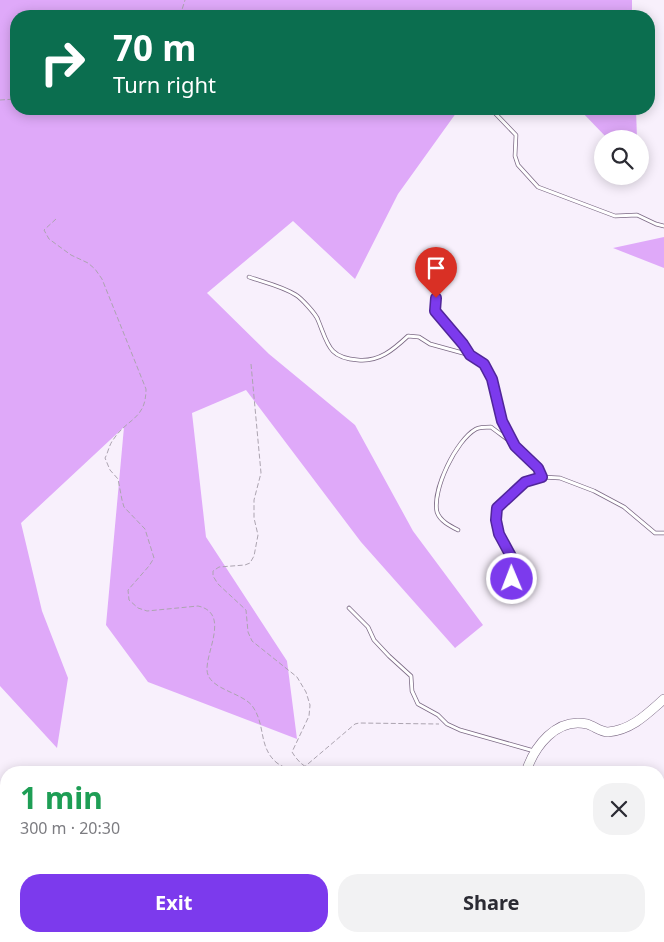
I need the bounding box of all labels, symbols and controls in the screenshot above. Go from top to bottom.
text: 70 m [113,24,196,71]
icon: right [30,30,95,95]
text: Turn right [113,69,216,99]
map controls [594,130,649,185]
button: search [594,130,649,185]
pin [415,247,457,298]
icon: arrive [422,254,450,282]
position arrow [485,552,537,604]
text: 1 min [20,777,103,818]
button: close [593,783,645,835]
text: 300 m · 20:30 [20,817,120,839]
button: Exit [20,874,328,932]
button: Share [338,874,645,932]

